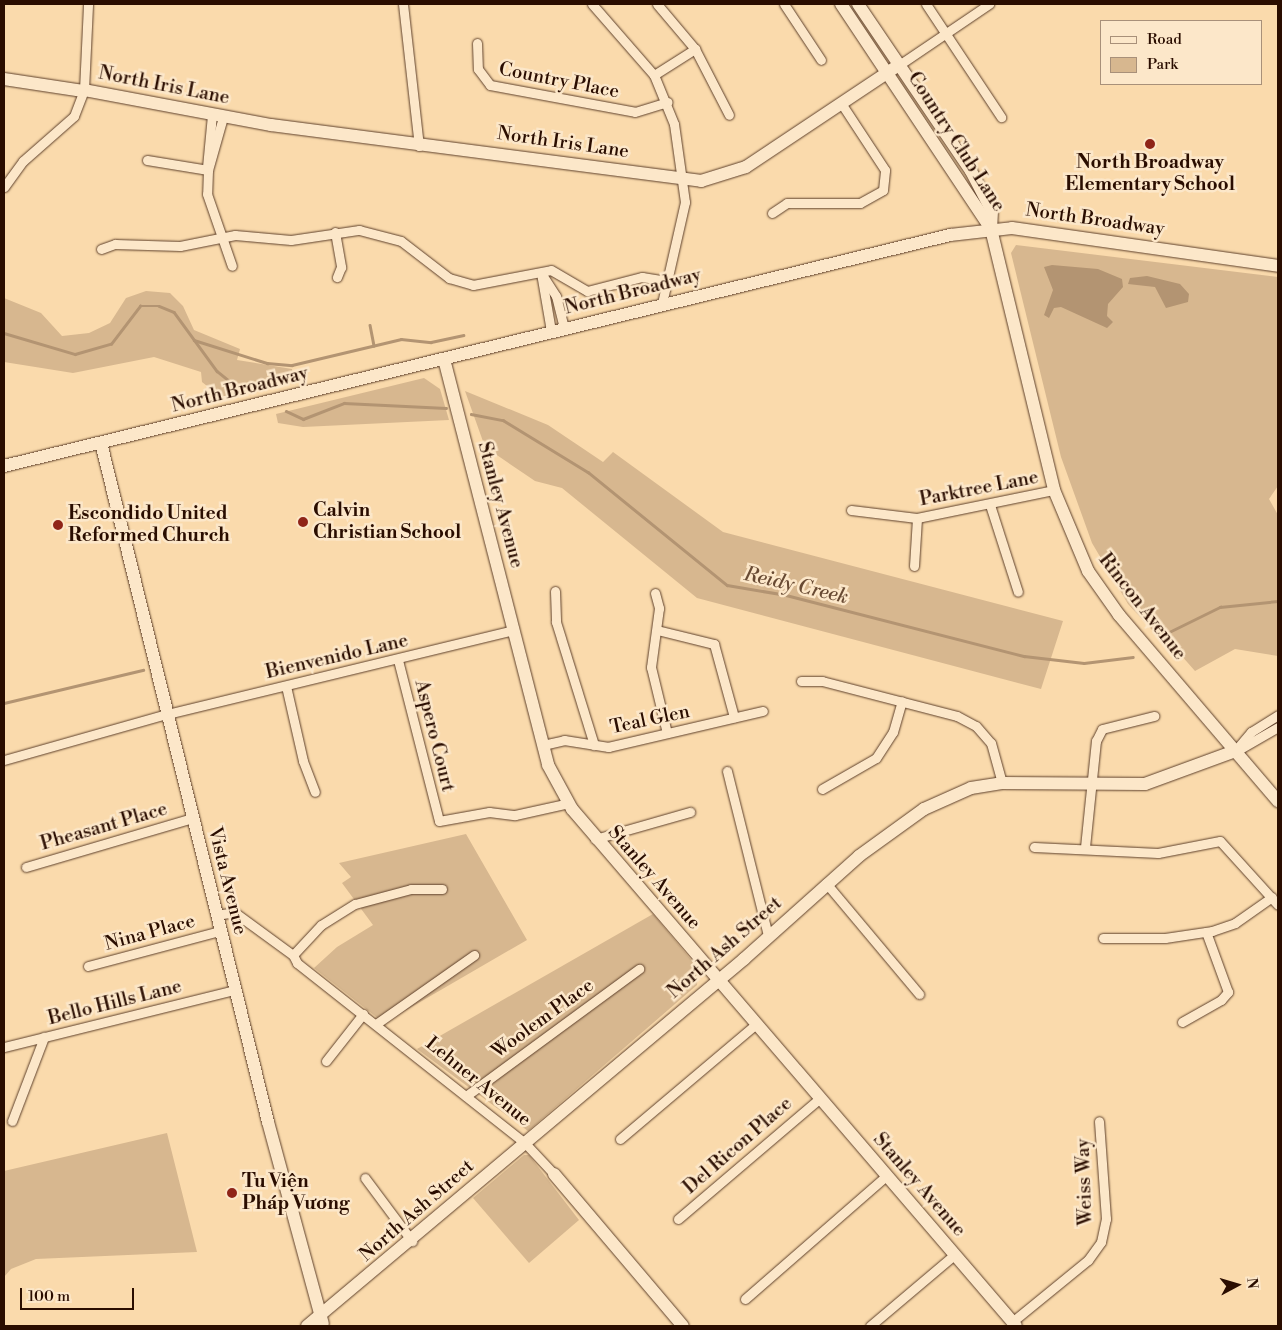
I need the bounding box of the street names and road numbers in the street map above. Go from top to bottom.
street label: Country Place [497,58,621,104]
street label: North Iris Lane [97,62,231,110]
street label: Country Club Lane [902,68,1010,216]
street label: North Iris Lane [496,122,630,164]
street label: North Broadway [1024,199,1166,241]
street label: North Broadway [562,264,704,320]
street label: North Broadway [169,362,311,418]
street label: Stanley Avenue [472,439,528,571]
street label: Parktree Lane [918,466,1040,512]
street label: Rincon Avenue [1093,549,1191,665]
street label: Bienvenido Lane [264,630,410,684]
street label: Aspero Court [409,678,459,794]
street label: Teal Glen [608,700,692,740]
street label: Pheasant Place [38,798,170,856]
street label: Stanley Avenue [603,822,705,934]
street label: Vista Avenue [203,825,251,937]
street label: North Ash Street [663,892,787,1004]
street label: Nina Place [102,910,198,956]
street label: Woolem Place [488,974,598,1064]
street label: Bello Hills Lane [46,975,184,1031]
street label: Lehner Avenue [421,1032,535,1132]
street label: Del Ricon Place [679,1093,797,1199]
street label: Stanley Avenue [868,1129,970,1241]
street label: Weiss Way [1072,1138,1098,1226]
street label: North Ash Street [355,1155,479,1267]

